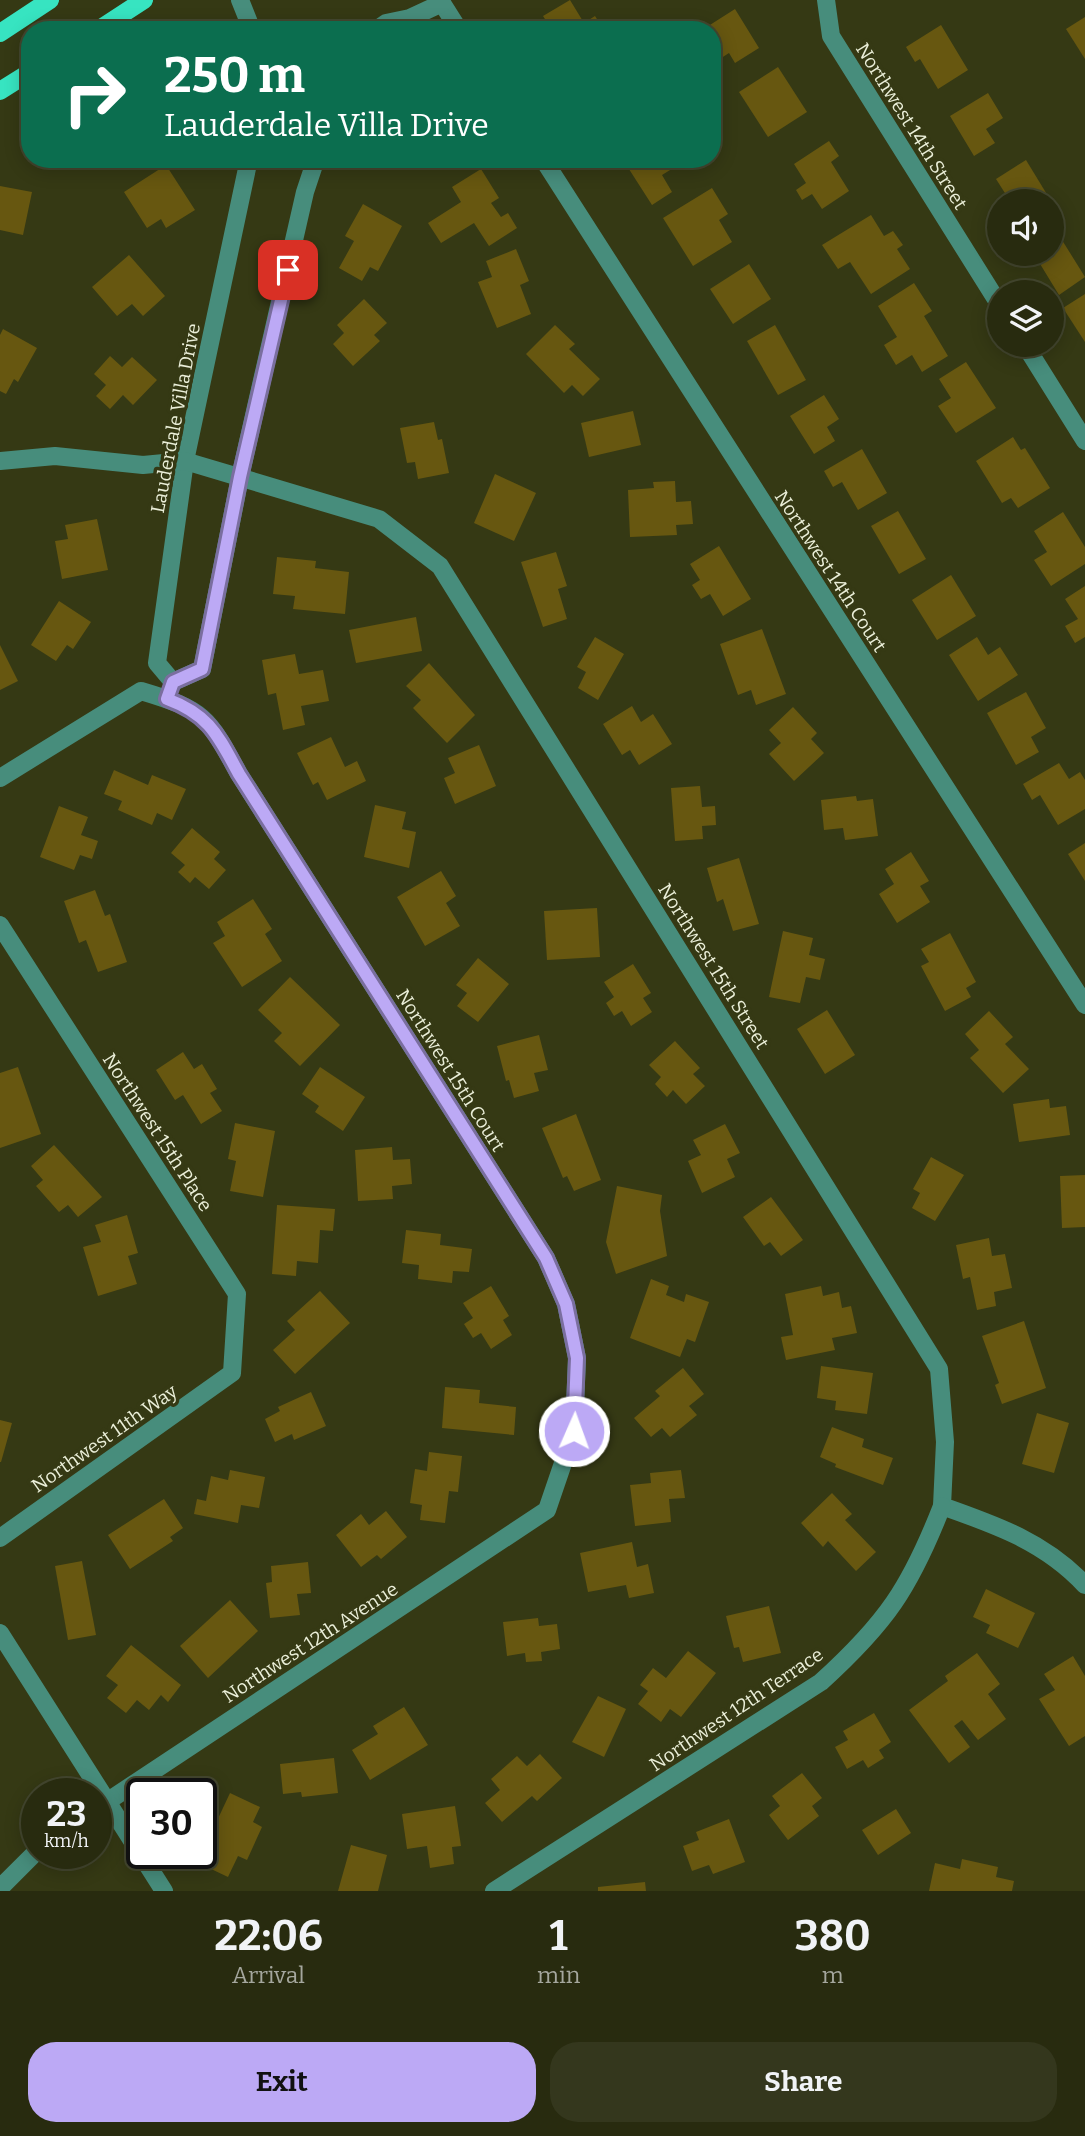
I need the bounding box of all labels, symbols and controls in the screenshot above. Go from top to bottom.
street label: Northwest 14th Street [851,39,972,214]
text: 250 m [164,46,305,105]
icon: right [49,49,140,140]
text: Lauderdale Villa Drive [164,106,489,144]
map controls [987,189,1064,357]
button: sound [987,189,1064,266]
pin [258,240,318,300]
icon: arrive [269,251,307,289]
button: layers [987,280,1064,357]
street label: Lauderdale Villa Drive [146,321,205,515]
street label: Northwest 14th Court [770,486,891,656]
street label: Northwest 15th Street [653,879,774,1053]
street label: Northwest 15th Court [391,985,510,1156]
street label: Northwest 15th Place [98,1049,217,1216]
street label: Northwest 11th Way [27,1379,182,1497]
position arrow [537,1394,611,1468]
street label: Northwest 12th Avenue [218,1577,402,1708]
street label: Northwest 12th Terrace [645,1643,827,1776]
speed limit sign: 30 [126,1778,217,1869]
text: 23 [47,1793,86,1835]
text: km/h [44,1830,89,1852]
text: 22:06 [214,1911,323,1961]
text: 1 [550,1911,568,1961]
text: 380 [795,1911,871,1961]
text: Arrival [232,1961,305,1989]
text: min [537,1961,580,1989]
text: m [822,1961,844,1989]
button: Exit [28,2042,536,2122]
button: Share [550,2042,1057,2122]

